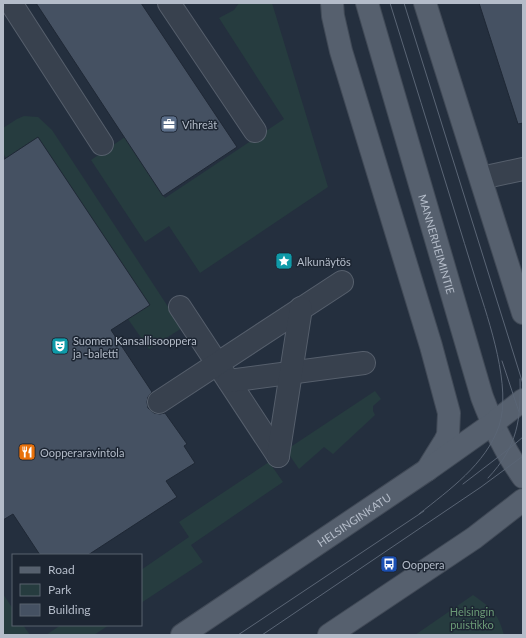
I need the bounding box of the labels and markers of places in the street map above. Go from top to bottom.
office icon: Vihreät [159,114,179,134]
place label: Vihreät [182,118,217,131]
place icon: Alkunäytös [274,251,294,271]
place label: Alkunäytös [297,255,351,268]
place label: Suomen Kansallisooppera ja -baletti [72,334,197,360]
theatre icon: Suomen Kansallisooppera ja -baletti [50,336,70,356]
restaurant icon: Oopperaravintola [17,442,37,462]
place label: Oopperaravintola [40,446,124,459]
bus stop icon: Ooppera [379,554,399,574]
place label: Ooppera [402,558,445,571]

